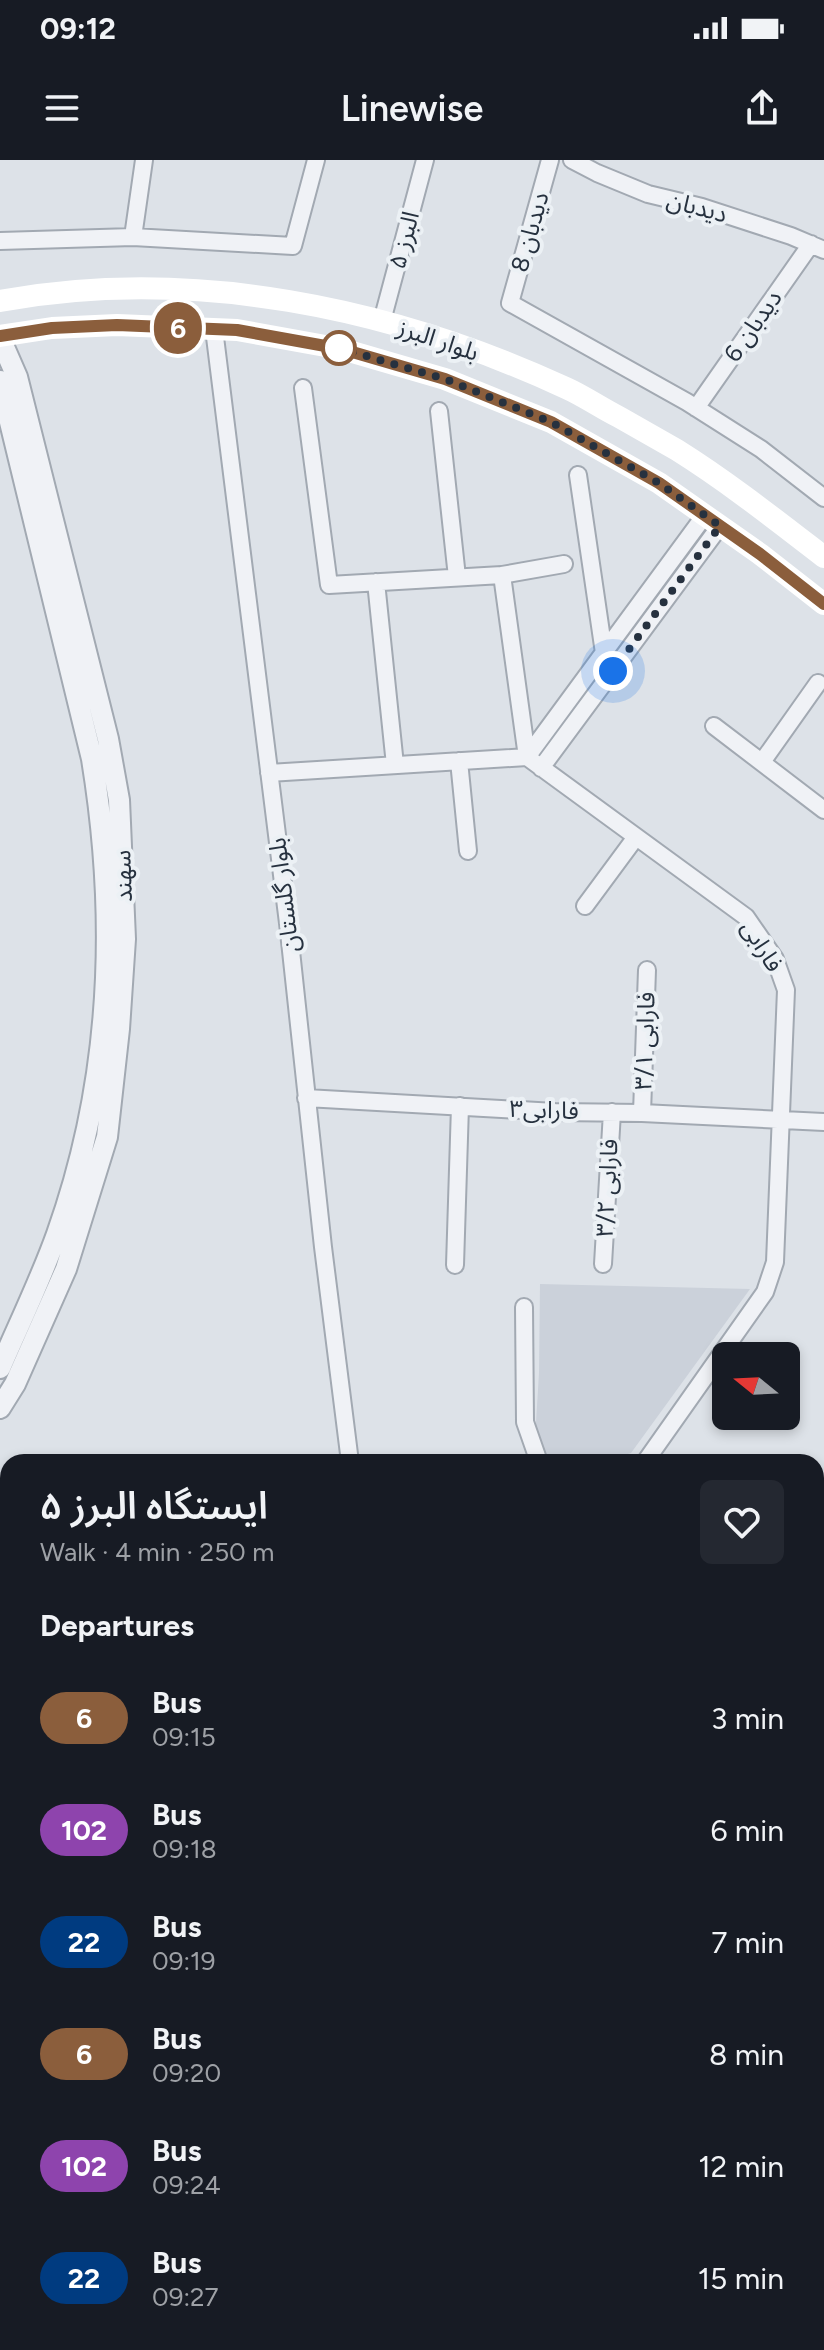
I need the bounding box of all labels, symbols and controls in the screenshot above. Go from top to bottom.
text: 09:12 [40,10,116,47]
icon: menu [40,86,84,130]
icon: share [740,86,784,130]
text: Linewise [341,87,483,130]
street label: دیدبان [664,185,730,228]
street label: دیدبان 8 [504,188,555,275]
street label: البرز ۵ [382,208,425,272]
street label: دیدبان 6 [718,284,788,367]
line badge: 6 [152,302,204,354]
text: 6 [170,311,186,345]
street label: بلوار البرز [393,312,483,367]
unlabelled marker [322,331,356,365]
your location [593,651,633,691]
street label: بلوار گلستان [262,836,305,954]
street label: سهند [107,850,138,902]
street label: فارابی [735,914,789,977]
street label: فارابی ۳/۱ [628,991,661,1091]
street label: فارابی۳ [509,1094,579,1125]
street label: فارابی ۳/۲ [589,1138,624,1238]
north arrow [712,1342,800,1430]
map controls [712,1342,800,1430]
button: heart [700,1480,784,1564]
text: ایستگاه البرز ۵ [40,1483,268,1529]
text: Walk · 4 min · 250 m [40,1536,274,1568]
text: Departures [40,1607,194,1644]
text: Bus [152,1684,201,1721]
text: 3 min [711,1700,784,1737]
text: 6 [76,1701,92,1735]
text: 09:15 [152,1721,216,1753]
text: Bus [152,1796,201,1833]
text: 6 min [710,1812,784,1849]
text: 102 [61,1813,107,1847]
text: 09:18 [152,1833,217,1865]
text: Bus [152,1908,201,1945]
text: 7 min [711,1924,784,1961]
text: 22 [68,1925,100,1959]
text: 09:19 [152,1945,215,1977]
text: Bus [152,2020,201,2057]
text: 8 min [709,2036,784,2073]
text: 6 [76,2037,92,2071]
text: 09:20 [152,2057,221,2089]
text: Bus [152,2132,201,2169]
text: 12 min [698,2148,784,2185]
text: 102 [61,2149,107,2183]
text: 09:24 [152,2169,221,2201]
text: Bus [152,2244,201,2281]
text: 15 min [698,2260,784,2297]
text: 22 [68,2261,100,2295]
text: 09:27 [152,2281,218,2313]

